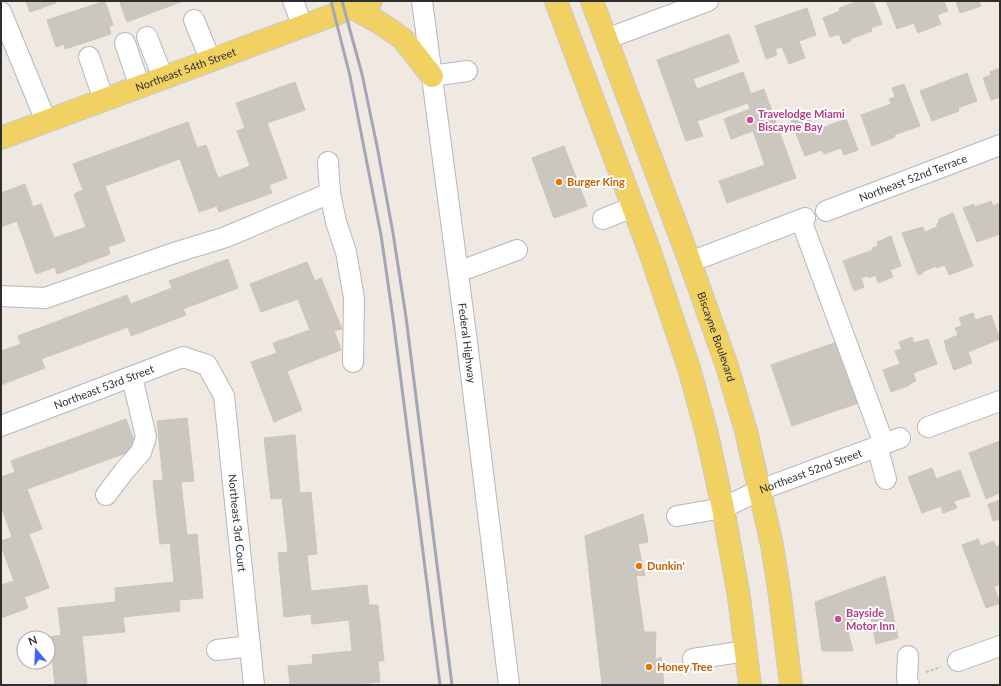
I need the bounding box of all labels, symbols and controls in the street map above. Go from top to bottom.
street label: Northeast 54th Street [134,45,238,94]
place label: Travelodge Miami Biscayne Bay [758,107,845,133]
marker: Travelodge Miami Biscayne Bay [745,115,755,125]
street label: Northeast 52nd Terrace [857,151,969,204]
place label: Burger King [567,175,625,188]
marker: Burger King [554,177,564,187]
street label: Biscayne Boulevard [695,290,738,383]
street label: Federal Highway [456,302,479,384]
street label: Northeast 53rd Street [52,362,156,411]
street label: Northeast 52nd Street [758,446,864,496]
street label: Northeast 3rd Court [226,473,249,573]
place label: Dunkin' [647,559,685,572]
marker: Dunkin' [634,561,644,571]
place label: Bayside Motor Inn [846,606,895,632]
marker: Bayside Motor Inn [833,614,843,624]
north arrow [16,630,56,670]
text: N [26,633,39,648]
place label: Honey Tree [657,660,713,673]
marker: Honey Tree [644,662,654,672]

